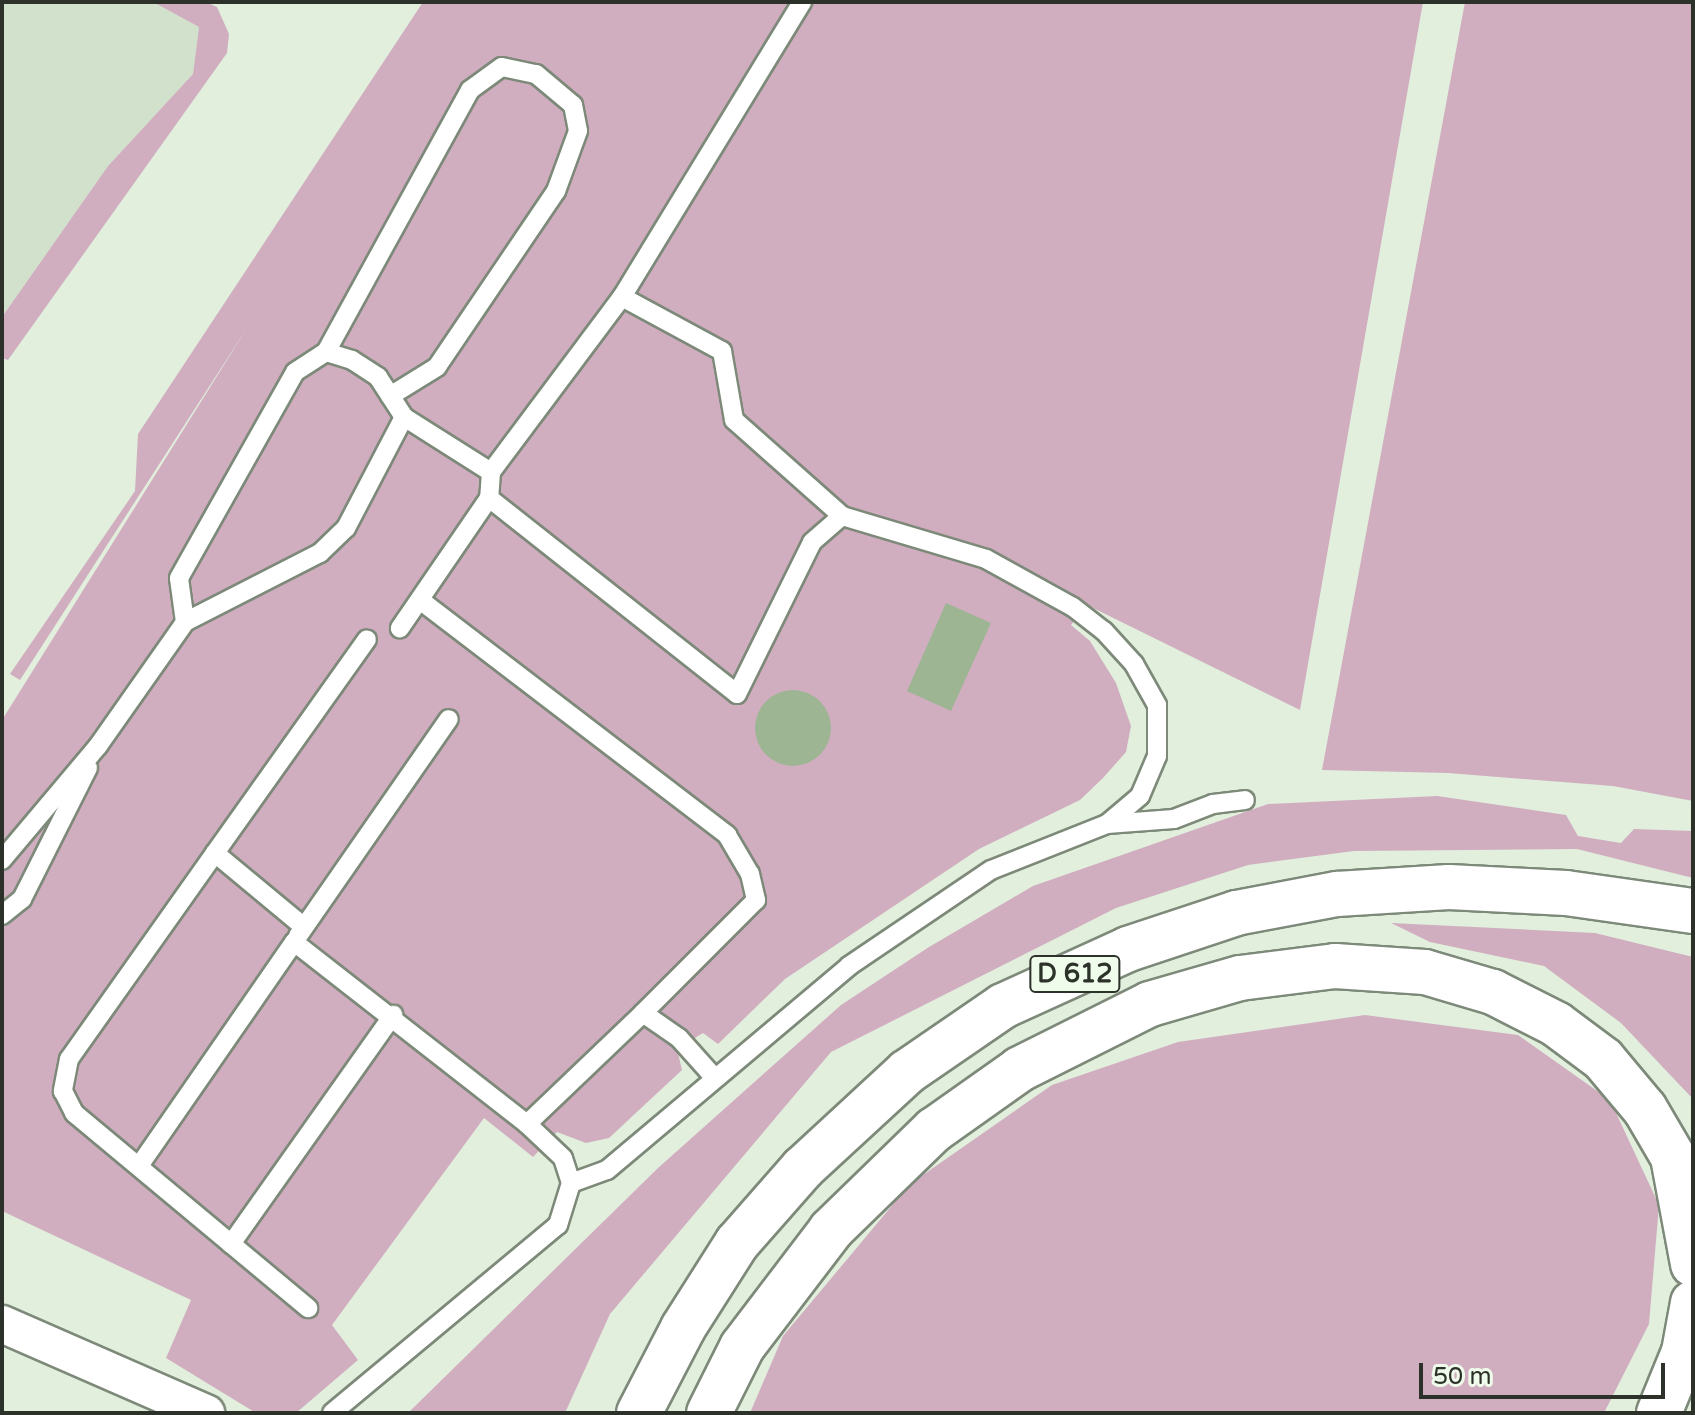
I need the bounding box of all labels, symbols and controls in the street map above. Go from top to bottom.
road number: D 612 [1029,952,1121,996]
scale bar [1423,1347,1669,1397]
text: 50 m [1433,1362,1491,1391]

